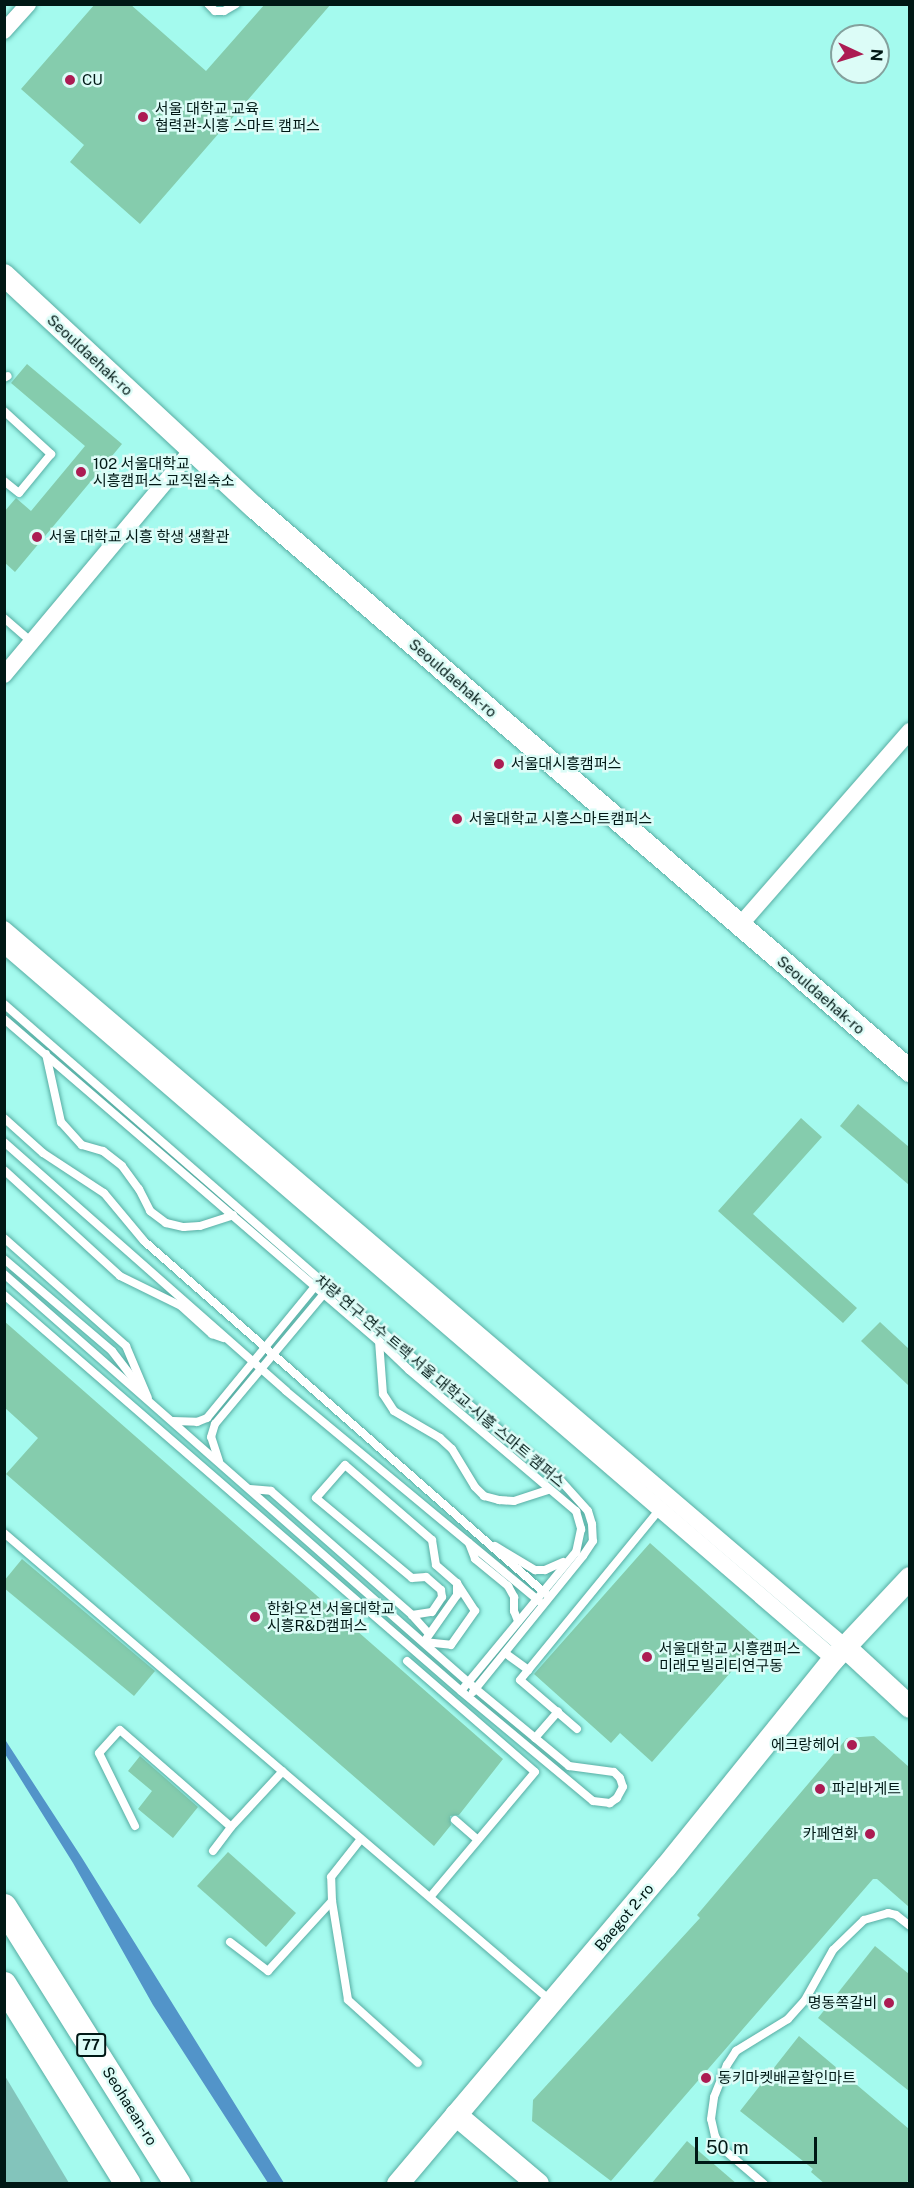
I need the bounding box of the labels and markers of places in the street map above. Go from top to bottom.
place label: CU [82,71,103,89]
marker: CU [63,73,77,87]
place label: 서울 대학교 교육 협력관-시흥 스마트 캠퍼스 [155,99,320,134]
marker: 서울 대학교 교육 협력관-시흥 스마트 캠퍼스 [136,110,150,124]
place label: 102 서울대학교 시흥캠퍼스 교직원숙소 [93,454,235,489]
marker: 102 서울대학교 시흥캠퍼스 교직원숙소 [74,465,88,479]
place label: 서울 대학교 시흥 학생 생활관 [49,528,229,546]
marker: 서울 대학교 시흥 학생 생활관 [30,530,44,544]
place label: 서울대시흥캠퍼스 [511,755,621,773]
marker: 서울대시흥캠퍼스 [492,757,506,771]
place label: 서울대학교 시흥스마트캠퍼스 [469,810,652,828]
marker: 서울대학교 시흥스마트캠퍼스 [450,812,464,826]
place label: 한화오션 서울대학교 시흥R&D캠퍼스 [267,1599,395,1634]
marker: 한화오션 서울대학교 시흥R&D캠퍼스 [248,1610,262,1624]
place label: 서울대학교 시흥캠퍼스 미래모빌리티연구동 [659,1639,801,1674]
marker: 서울대학교 시흥캠퍼스 미래모빌리티연구동 [640,1650,654,1664]
place label: 에크랑헤어 [771,1736,840,1754]
marker: 에크랑헤어 [845,1738,859,1752]
place label: 파리바게트 [832,1780,901,1798]
marker: 파리바게트 [813,1782,827,1796]
place label: 카페연화 [803,1825,858,1843]
marker: 카페연화 [863,1827,877,1841]
place label: 명동쪽갈비 [808,1994,877,2012]
marker: 명동쪽갈비 [882,1996,896,2010]
place label: 동키마켓배곧할인마트 [718,2069,856,2087]
marker: 동키마켓배곧할인마트 [699,2071,713,2085]

